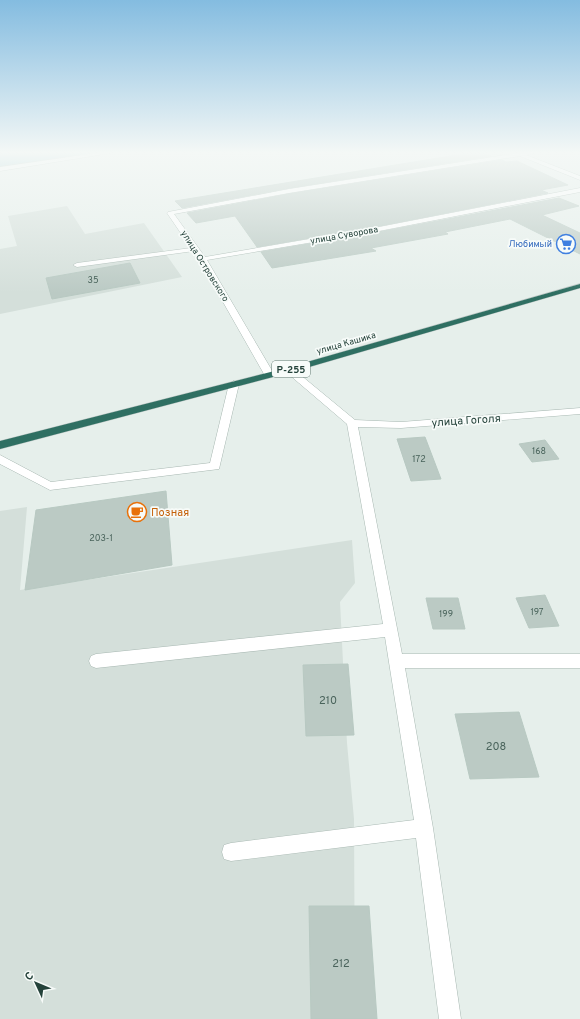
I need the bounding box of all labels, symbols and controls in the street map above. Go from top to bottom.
street label: улица Суворова [309,224,379,247]
street label: улица Островского [178,229,231,304]
supermarket icon: Любимый [555,233,577,255]
place label: Любимый [509,239,552,250]
house number: 35 [87,275,99,286]
street label: улица Кашика [315,330,377,357]
road number: Р-255 [272,361,310,377]
street label: улица Гоголя [431,412,501,430]
house number: 168 [532,446,546,457]
house number: 172 [412,454,426,465]
cafe icon: Позная [126,501,148,523]
place label: Позная [151,506,189,520]
house number: 203-1 [89,533,113,544]
house number: 197 [530,607,544,618]
house number: 199 [439,609,453,620]
house number: 210 [319,694,337,708]
house number: 208 [486,740,506,754]
house number: 212 [332,957,350,971]
north arrow [16,963,56,1003]
text: С [22,969,37,984]

